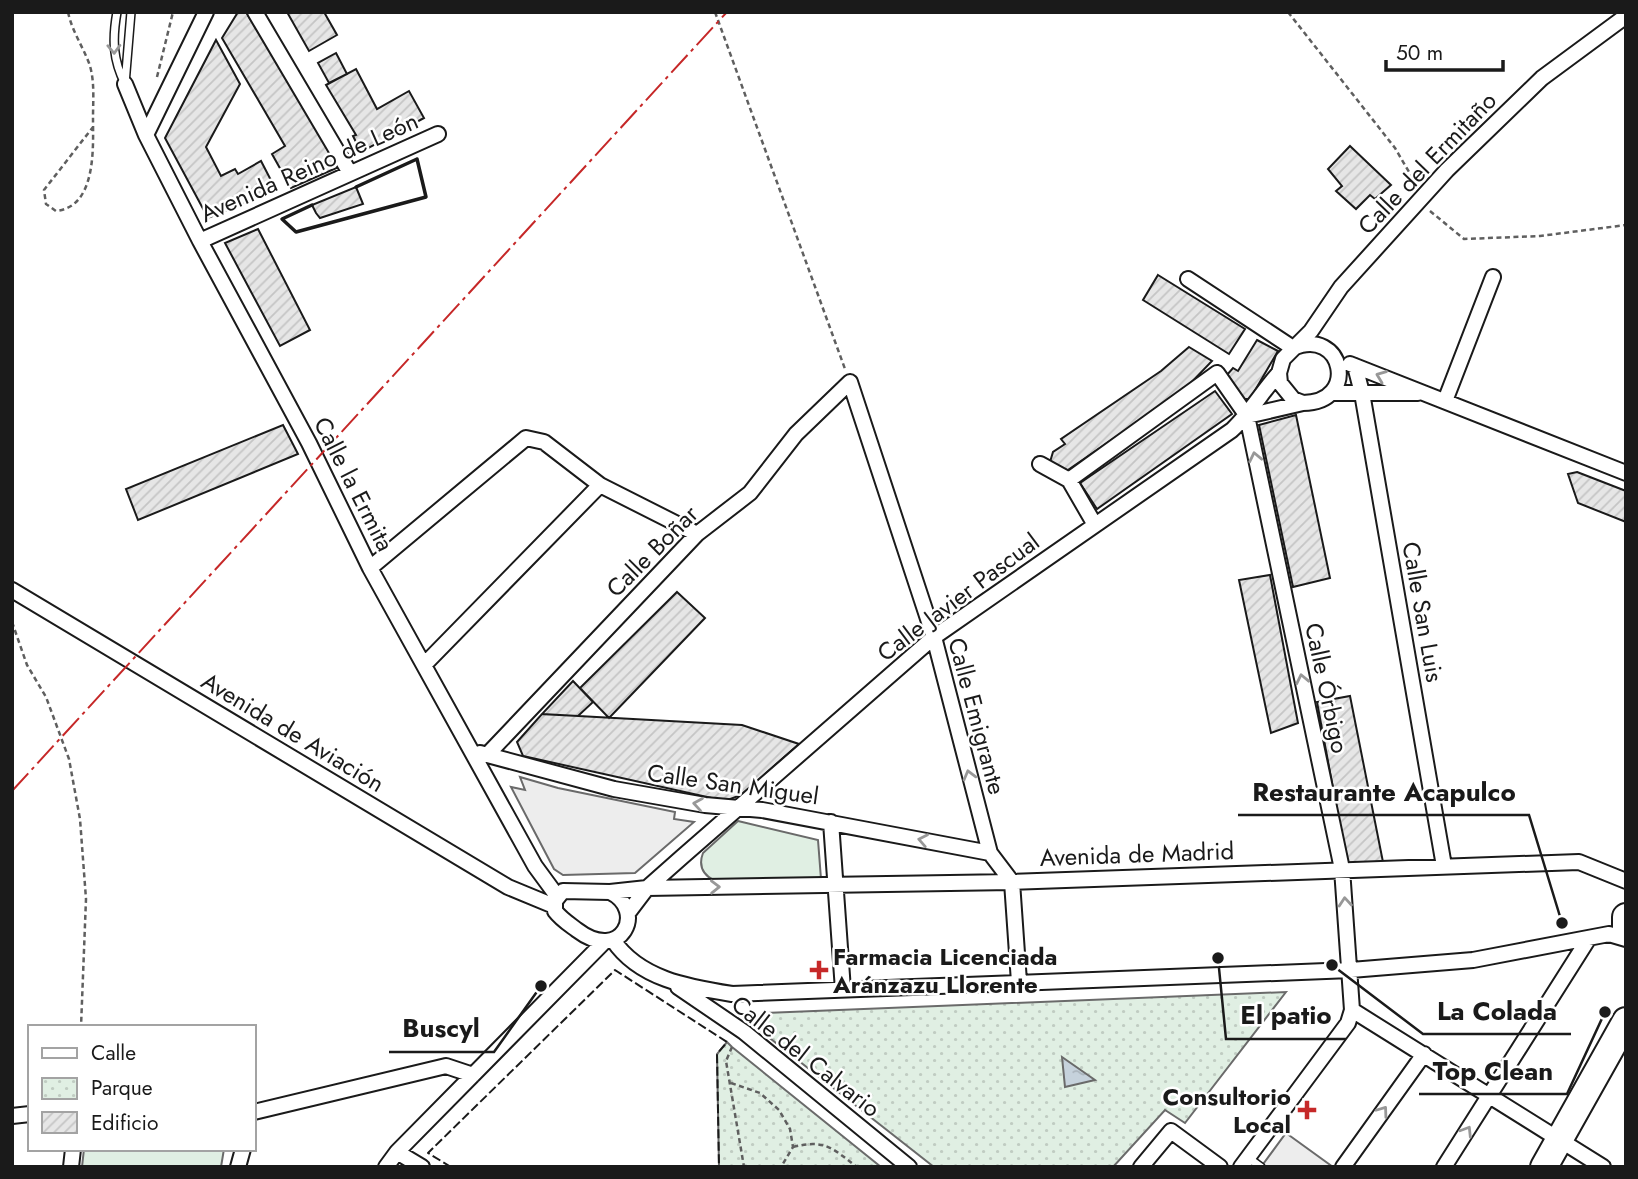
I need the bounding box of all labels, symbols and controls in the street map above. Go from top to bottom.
scale bar [1386,28,1503,72]
text: 50 m [1396,38,1443,68]
one-way arrow [106,44,121,55]
street label: Calle del Ermitaño [1350,84,1504,242]
street label: Avenida Reino de León [194,103,424,231]
one-way arrow [1375,370,1387,384]
street label: Calle la Ermita [305,411,403,557]
one-way arrow [1249,451,1264,463]
street label: Calle Boñar [598,497,706,605]
street label: Calle Javier Pascual [870,524,1046,670]
street label: Calle San Luis [1393,539,1453,685]
street label: Calle Órbigo [1296,620,1358,756]
street label: Calle Emigrante [939,634,1015,798]
street label: Avenida de Aviación [195,663,391,801]
one-way arrow [1296,673,1311,685]
street label: Calle San Miguel [645,755,821,813]
callout: Restaurante Acapulco [1238,768,1529,815]
one-way arrow [963,769,977,781]
text: Restaurante Acapulco [1252,773,1516,811]
one-way arrow [692,797,704,812]
one-way arrow [917,833,929,848]
street label: Avenida de Madrid [1039,833,1235,875]
one-way arrow [710,879,721,894]
one-way arrow [1338,897,1353,908]
place label: Farmacia Licenciada Aránzazu Llorente [832,939,1057,1002]
marker: Farmacia Licenciada Aránzazu Llorente [811,962,827,978]
street label: Calle del Calvario [724,987,888,1125]
callout: La Colada [1423,987,1571,1034]
callout: El patio [1226,992,1346,1039]
text: La Colada [1437,992,1557,1030]
text: El patio [1240,996,1332,1034]
callout: Buscyl [389,1005,494,1052]
text: Buscyl [402,1009,480,1047]
legend [28,1025,256,1151]
text: Calle [91,1038,136,1068]
callout: Top Clean [1419,1047,1567,1094]
text: Top Clean [1433,1052,1553,1090]
text: Parque [91,1073,153,1103]
place label: Consultorio Local [1163,1079,1291,1142]
marker: Consultorio Local [1297,1100,1317,1120]
one-way arrow [1375,1106,1387,1119]
text: Edificio [91,1108,158,1138]
one-way arrow [1458,1126,1471,1139]

